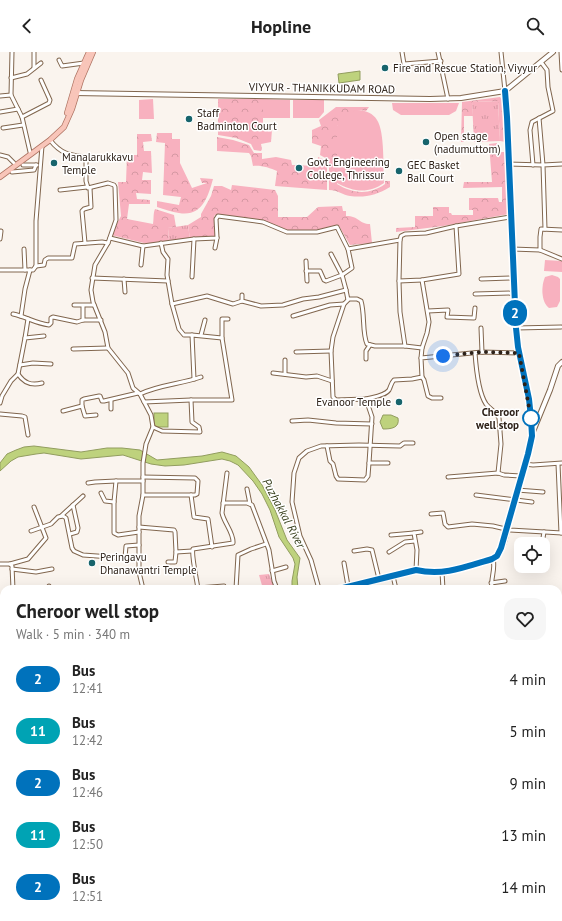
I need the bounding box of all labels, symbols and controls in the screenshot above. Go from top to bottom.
icon: back [16,15,38,37]
text: Hopline [251,15,311,38]
icon: search [524,15,546,37]
place label: Fire and Rescue Station, Viyyur [393,61,537,75]
marker: Fire and Rescue Station, Viyyur [380,63,390,73]
street label: VIYYUR - THANIKKUDAM ROAD [248,80,395,96]
place label: Staff Badminton Court [197,106,277,133]
marker: Staff Badminton Court [184,114,194,124]
place label: Open stage (nadumuttom) [434,129,501,156]
marker: Open stage (nadumuttom) [421,137,431,147]
place label: Manalarukkavu Temple [62,150,133,177]
place label: Govt. Engineering College, Thrissur [307,155,390,182]
marker: Manalarukkavu Temple [49,158,59,168]
place label: GEC Basket Ball Court [407,158,460,185]
marker: Govt. Engineering College, Thrissur [294,163,304,173]
marker: GEC Basket Ball Court [394,166,404,176]
line badge: 2 [502,300,528,326]
text: 2 [511,304,519,322]
your location [433,346,453,366]
place label: Evanoor Temple [316,395,391,409]
marker: Evanoor Temple [394,397,404,407]
place label: Cheroor well stop [475,405,519,432]
marker: Cheroor well stop [522,409,540,427]
water label: Puzhakkal River [259,475,309,551]
map controls [514,537,550,573]
button: locate [514,537,550,573]
place label: Peringavu Dhanawantri Temple [100,550,197,577]
marker: Peringavu Dhanawantri Temple [87,558,97,568]
button: heart [504,598,546,640]
text: Cheroor well stop [16,599,159,623]
text: Walk · 5 min · 340 m [16,626,130,643]
text: Bus [72,661,95,680]
text: 2 [34,670,42,688]
text: 4 min [509,670,546,689]
text: 12:41 [72,680,103,697]
text: Bus [72,713,95,732]
text: 11 [30,722,46,740]
text: 5 min [509,722,546,741]
text: 12:42 [72,732,103,749]
text: Bus [72,765,95,784]
text: 2 [34,774,42,792]
text: 9 min [509,774,546,793]
text: 12:46 [72,784,103,801]
text: Bus [72,817,95,836]
text: 11 [30,826,46,844]
text: 13 min [501,826,546,845]
text: 12:50 [72,836,103,853]
text: Bus [72,869,95,888]
text: 2 [34,878,42,896]
text: 14 min [501,878,546,897]
text: 12:51 [72,888,103,905]

